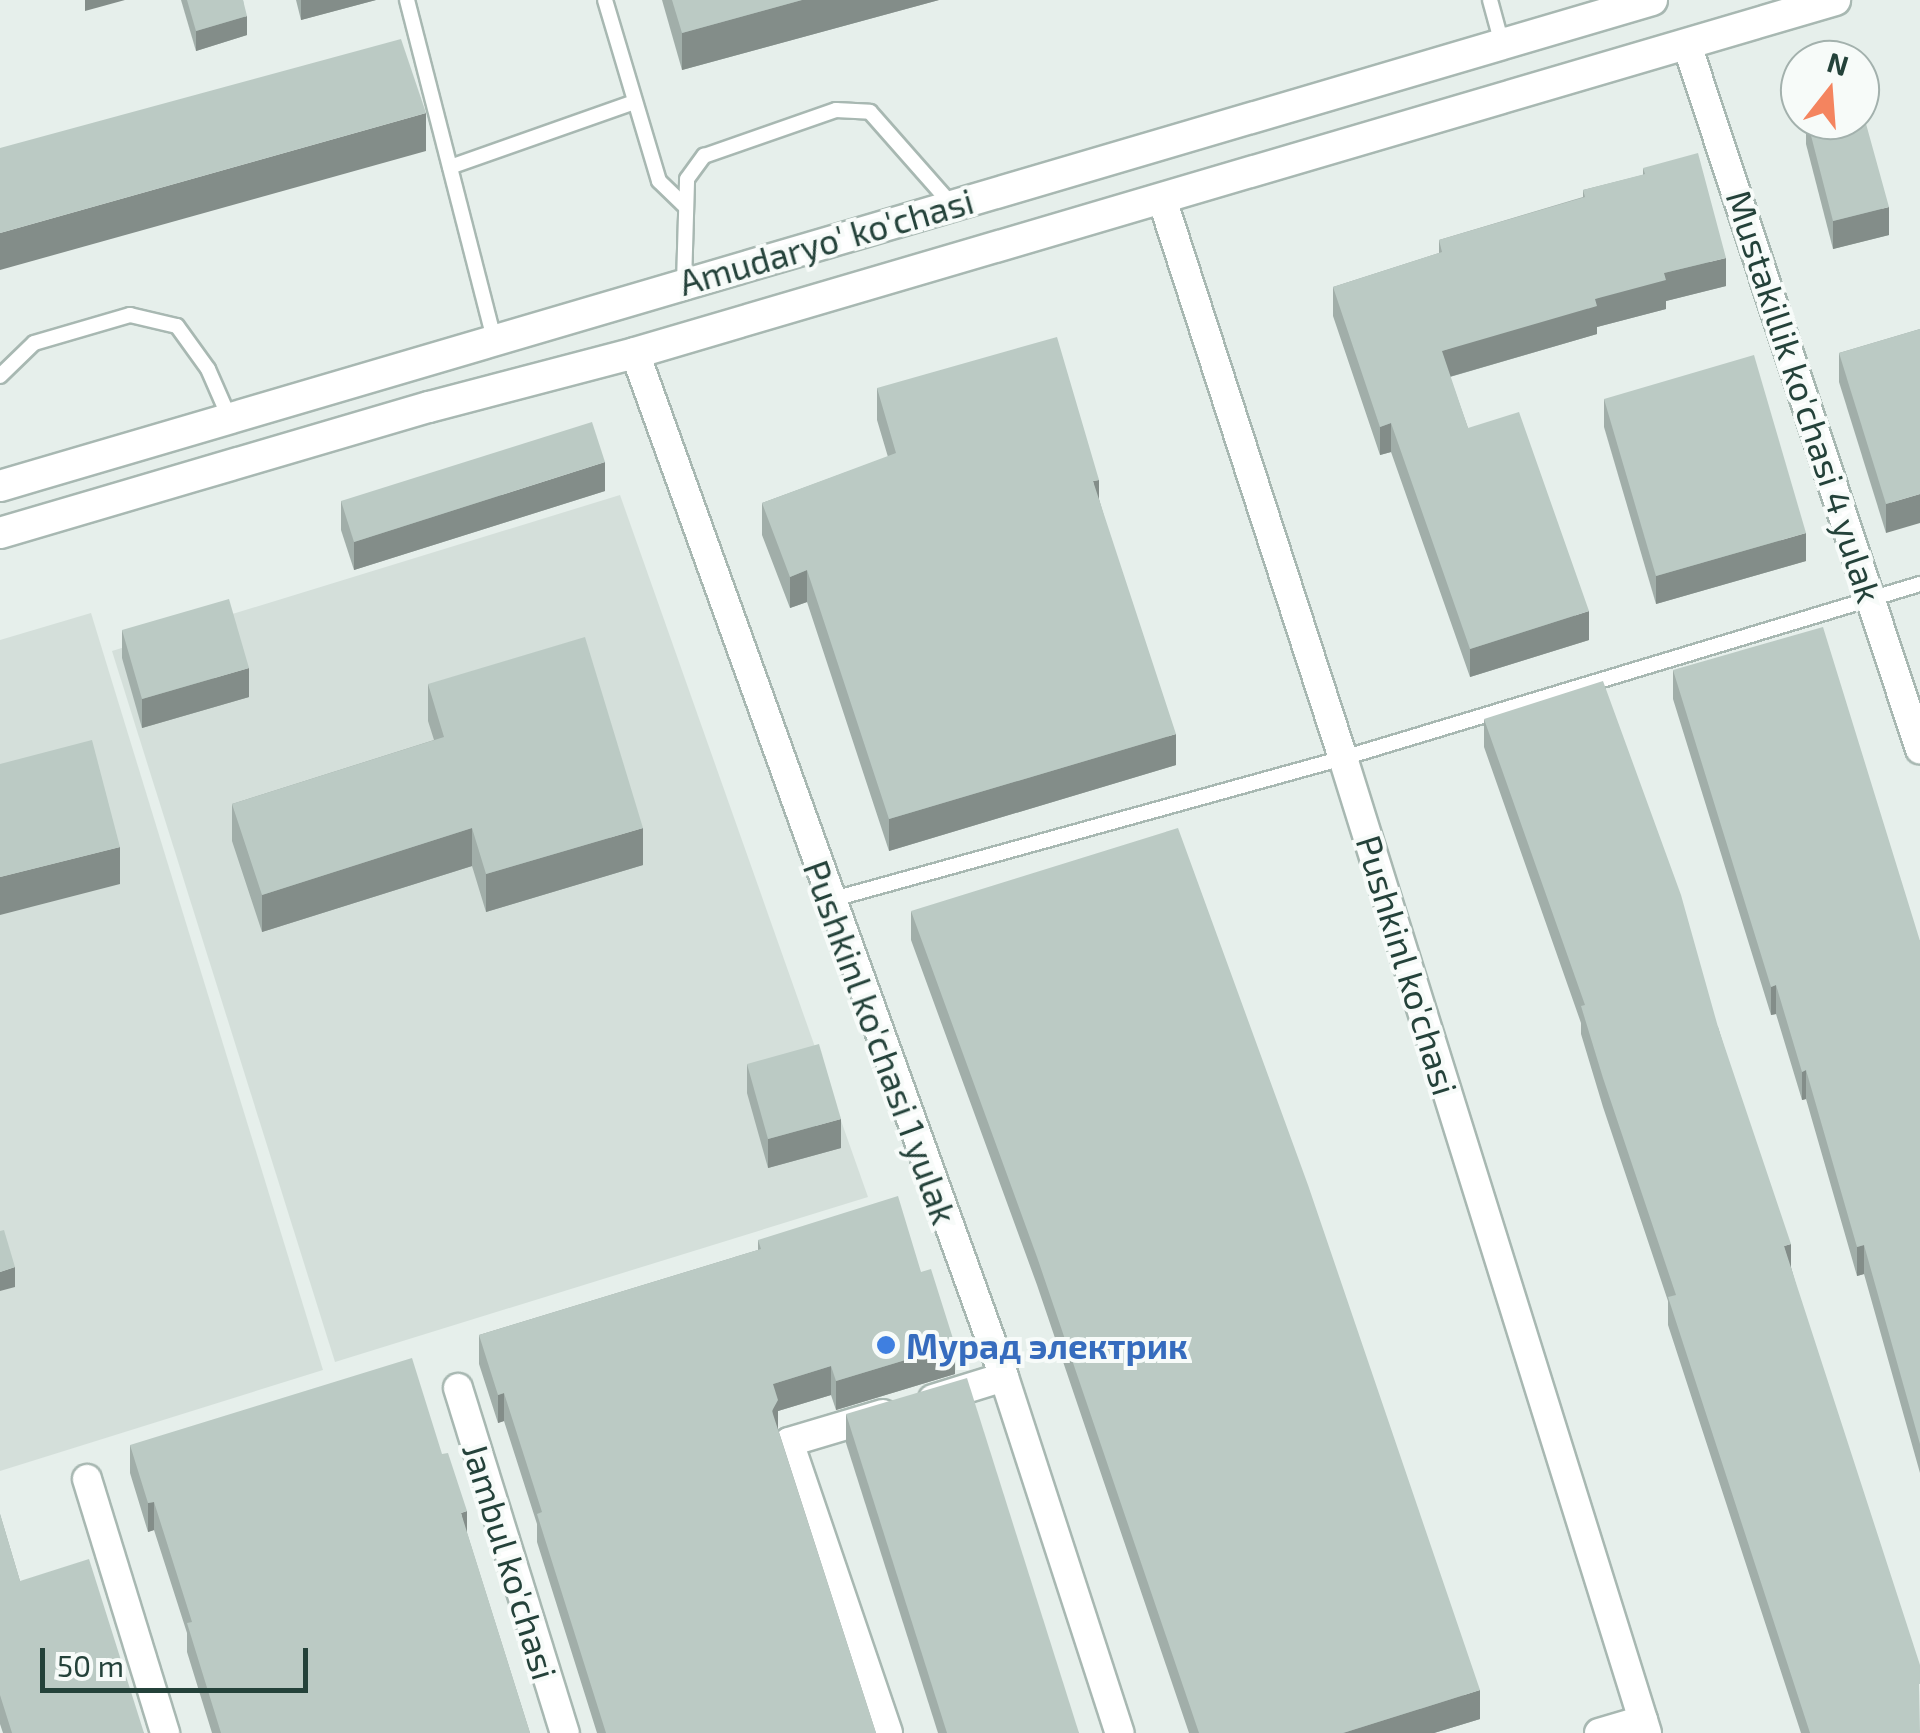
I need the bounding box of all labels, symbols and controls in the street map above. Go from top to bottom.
north arrow [1780,40,1880,140]
text: N [1824,44,1853,82]
street label: Amudaryo' ko'chasi [674,179,978,303]
street label: Mustakillik ko'chasi 4 yulak [1718,184,1892,608]
street label: Pushkinl ko'chasi [1348,830,1468,1100]
street label: Pushkinl ko'chasi 1 yulak [795,854,967,1230]
place label: Мурад электрик [906,1324,1188,1366]
marker: Мурад электрик [875,1334,897,1356]
street label: Jambul ko'chasi [455,1437,567,1685]
scale bar [45,1628,312,1690]
text: 50 m [57,1647,124,1683]

